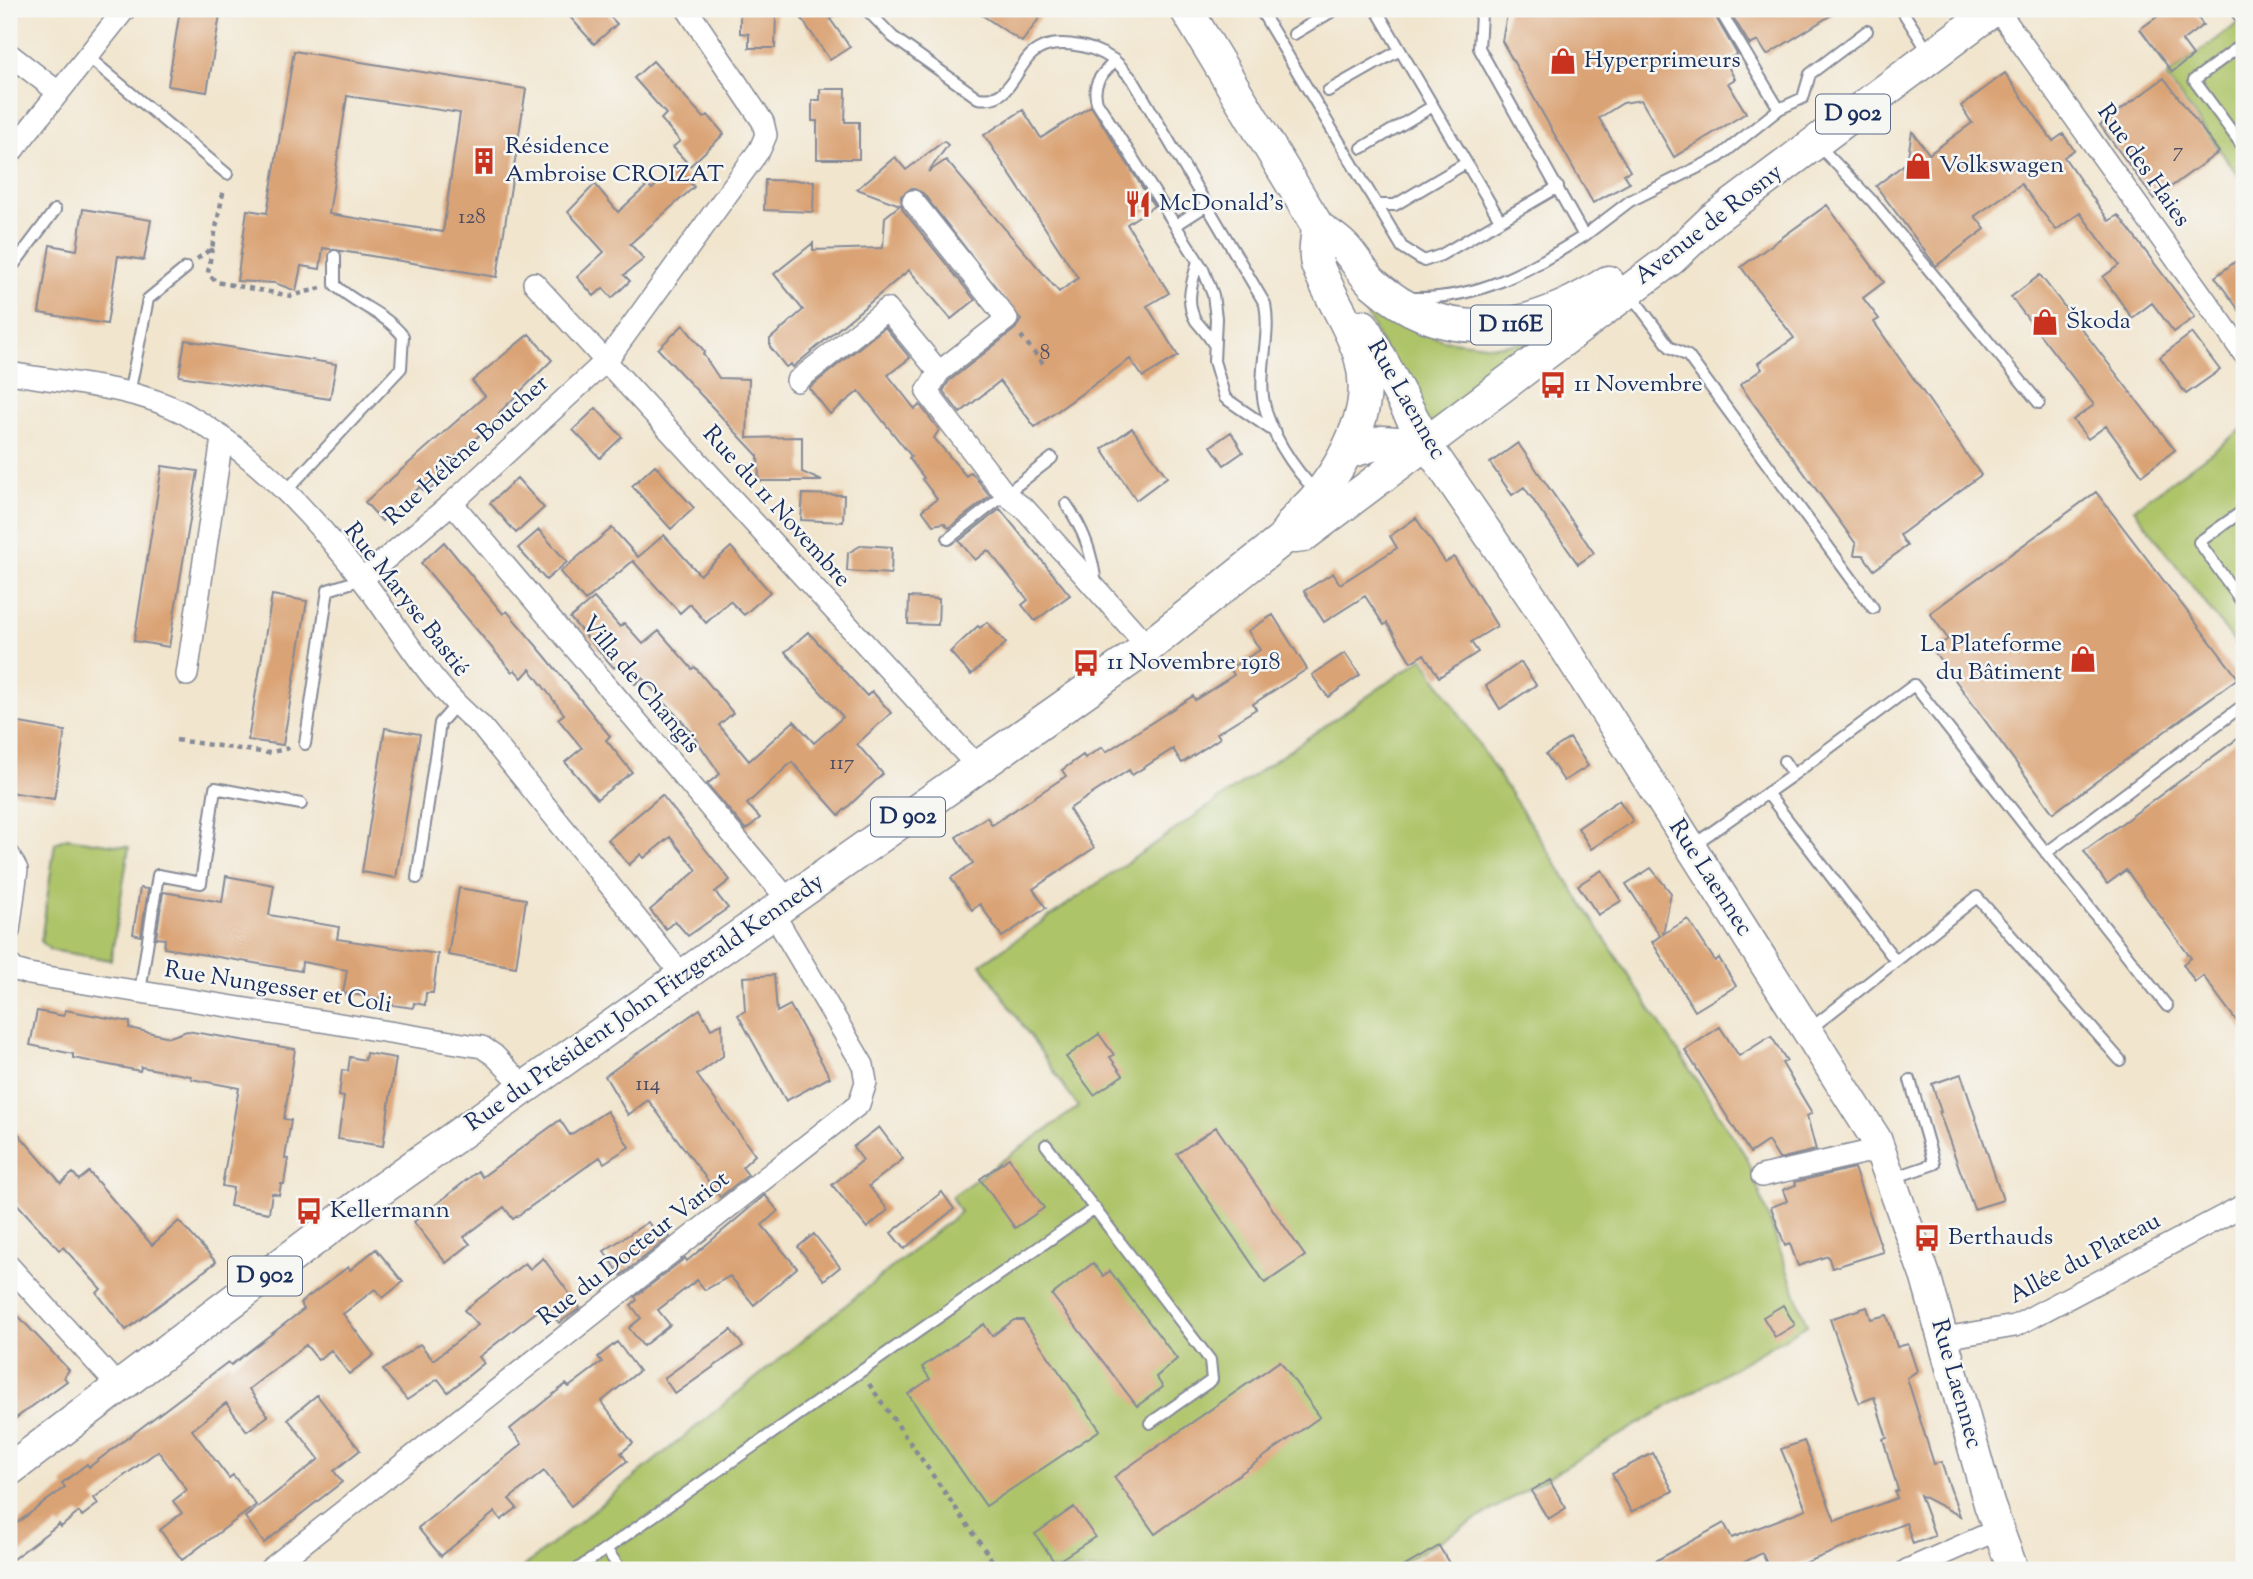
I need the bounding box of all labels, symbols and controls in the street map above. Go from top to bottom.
place label: Hyperprimeurs [1584,44,1741,78]
shop icon: Hyperprimeurs [1548,46,1578,76]
road number: D 902 [1816,94,1890,134]
street label: Rue des Haies [2088,98,2198,234]
place label: Résidence Ambroise CROIZAT [505,130,724,192]
house number: 7 [2173,137,2184,167]
building icon: Résidence Ambroise CROIZAT [469,146,499,176]
place label: Volkswagen [1939,149,2064,183]
shop icon: Volkswagen [1903,151,1933,181]
street label: Avenue de Rosny [1628,156,1790,294]
place label: McDonald's [1159,187,1284,221]
restaurant icon: McDonald's [1123,189,1153,219]
house number: 128 [458,203,486,233]
place label: Škoda [2066,305,2131,339]
road number: D 116E [1471,306,1551,344]
shop icon: Škoda [2030,307,2060,337]
street label: Rue Laennec [1358,334,1454,466]
house number: 8 [1040,339,1050,369]
street label: Rue Hélène Boucher [377,368,557,534]
place label: 11 Novembre [1574,368,1703,402]
bus stop icon: 11 Novembre [1538,370,1568,400]
street label: Rue du 11 Novembre [694,419,858,595]
street label: Rue Maryse Bastié [335,516,477,684]
street label: Villa de Changis [572,609,708,761]
place label: La Plateforme du Bâtiment [1920,628,2062,690]
shop icon: La Plateforme du Bâtiment [2068,644,2098,674]
place label: 11 Novembre 1918 [1107,646,1281,680]
bus stop icon: 11 Novembre 1918 [1071,648,1101,678]
house number: 117 [830,749,855,779]
road number: D 902 [871,797,945,836]
street label: Rue Laennec [1659,813,1761,943]
street label: Rue du Président John Fitzgerald Kennedy [459,866,831,1140]
street label: Rue Nungesser et Coli [162,953,394,1023]
house number: 114 [636,1070,660,1100]
street label: Rue du Docteur Variot [531,1163,737,1335]
place label: Kellermann [330,1194,450,1228]
bus stop icon: Kellermann [294,1196,324,1226]
street label: Allée du Plateau [2003,1205,2167,1313]
place label: Berthauds [1948,1221,2053,1255]
bus stop icon: Berthauds [1912,1223,1942,1253]
road number: D 902 [228,1256,302,1296]
street label: Rue Laennec [1921,1315,1991,1453]

